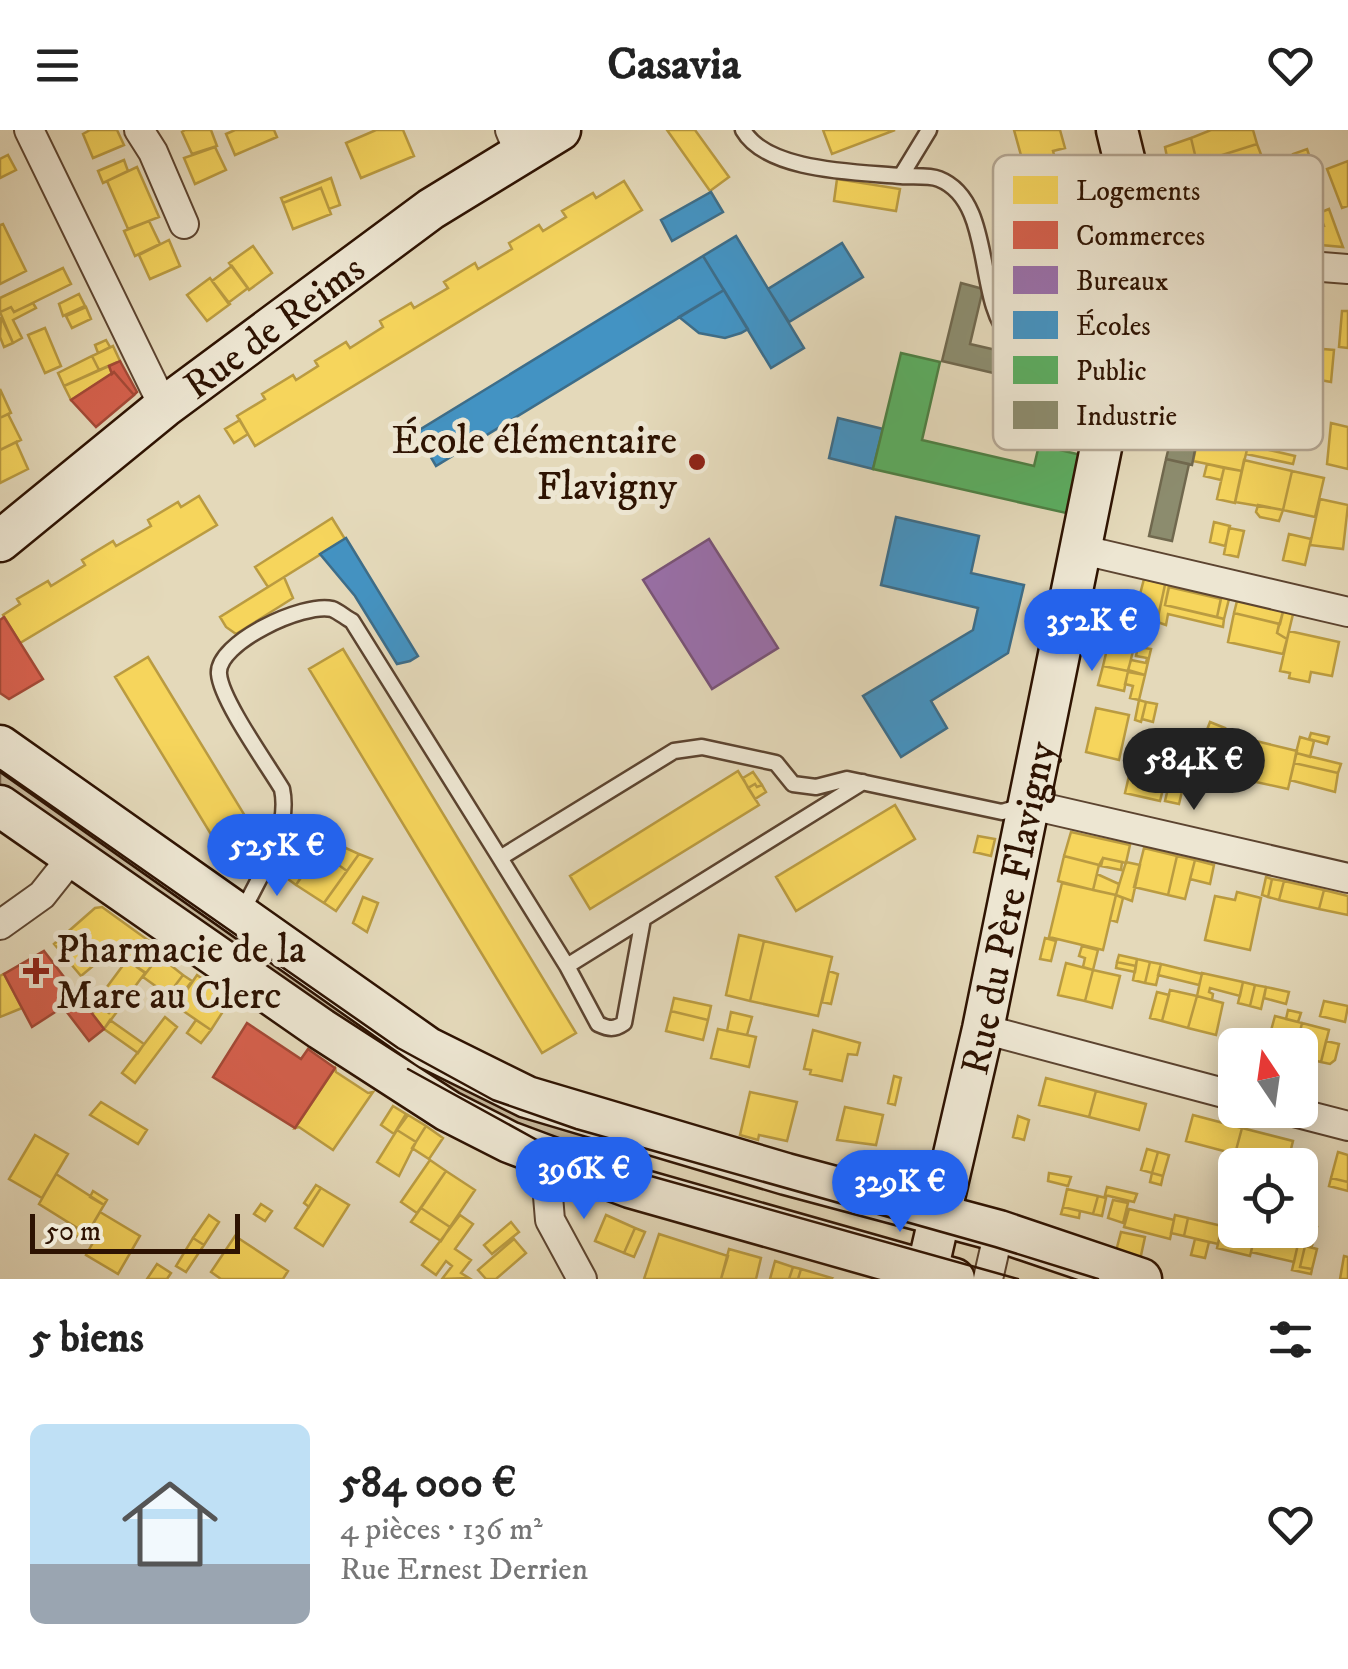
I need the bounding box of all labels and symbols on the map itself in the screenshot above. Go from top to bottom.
legend [993,155,1323,450]
text: Logements [1076,174,1200,209]
text: Commerces [1076,219,1205,254]
street label: Rue de Reims [175,245,376,412]
text: Bureaux [1076,264,1169,299]
text: Écoles [1076,309,1151,344]
text: Public [1076,354,1146,389]
text: Industrie [1076,399,1177,434]
place label: École élémentaire Flavigny [391,416,678,513]
marker: École élémentaire Flavigny [686,451,708,473]
pin: 352K € [1011,589,1173,674]
pin: 584K € [1113,728,1275,813]
street label: Rue du Père Flavigny [951,737,1069,1080]
pin: 525K € [196,814,358,899]
place label: Pharmacie de la Mare au Clerc [56,926,306,1022]
marker: Pharmacie de la Mare au Clerc [25,960,47,982]
north arrow [1218,1028,1318,1128]
pin: 396K € [503,1137,665,1222]
pin: 329K € [819,1150,981,1235]
scale bar [30,1209,240,1254]

